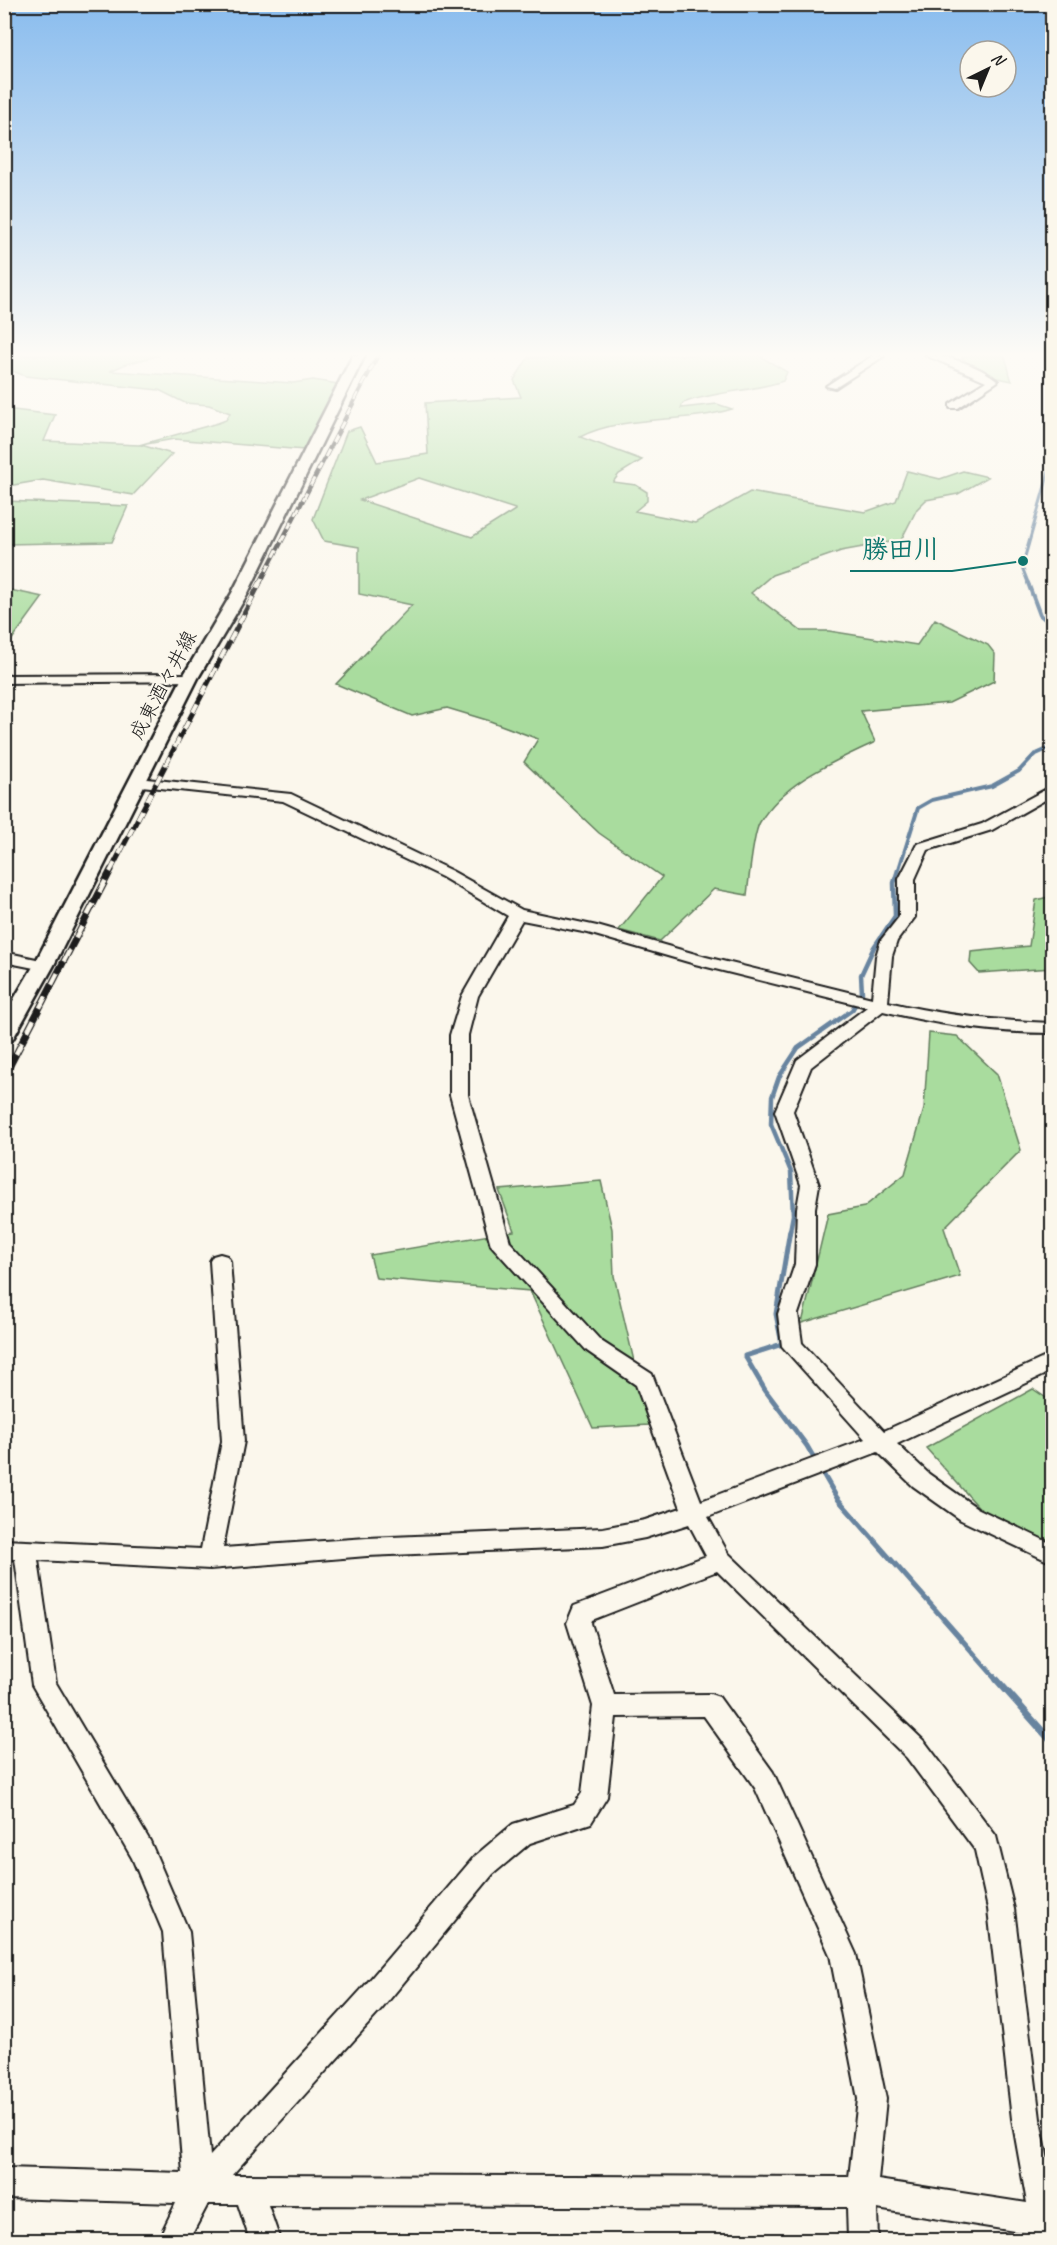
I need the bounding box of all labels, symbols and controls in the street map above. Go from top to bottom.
north arrow [958,39,1018,99]
text: N [987,48,1010,72]
callout: 勝田川 [850,527,952,571]
text: 勝田川 [862,533,940,566]
street label: 成東酒々井線 [124,626,202,744]

